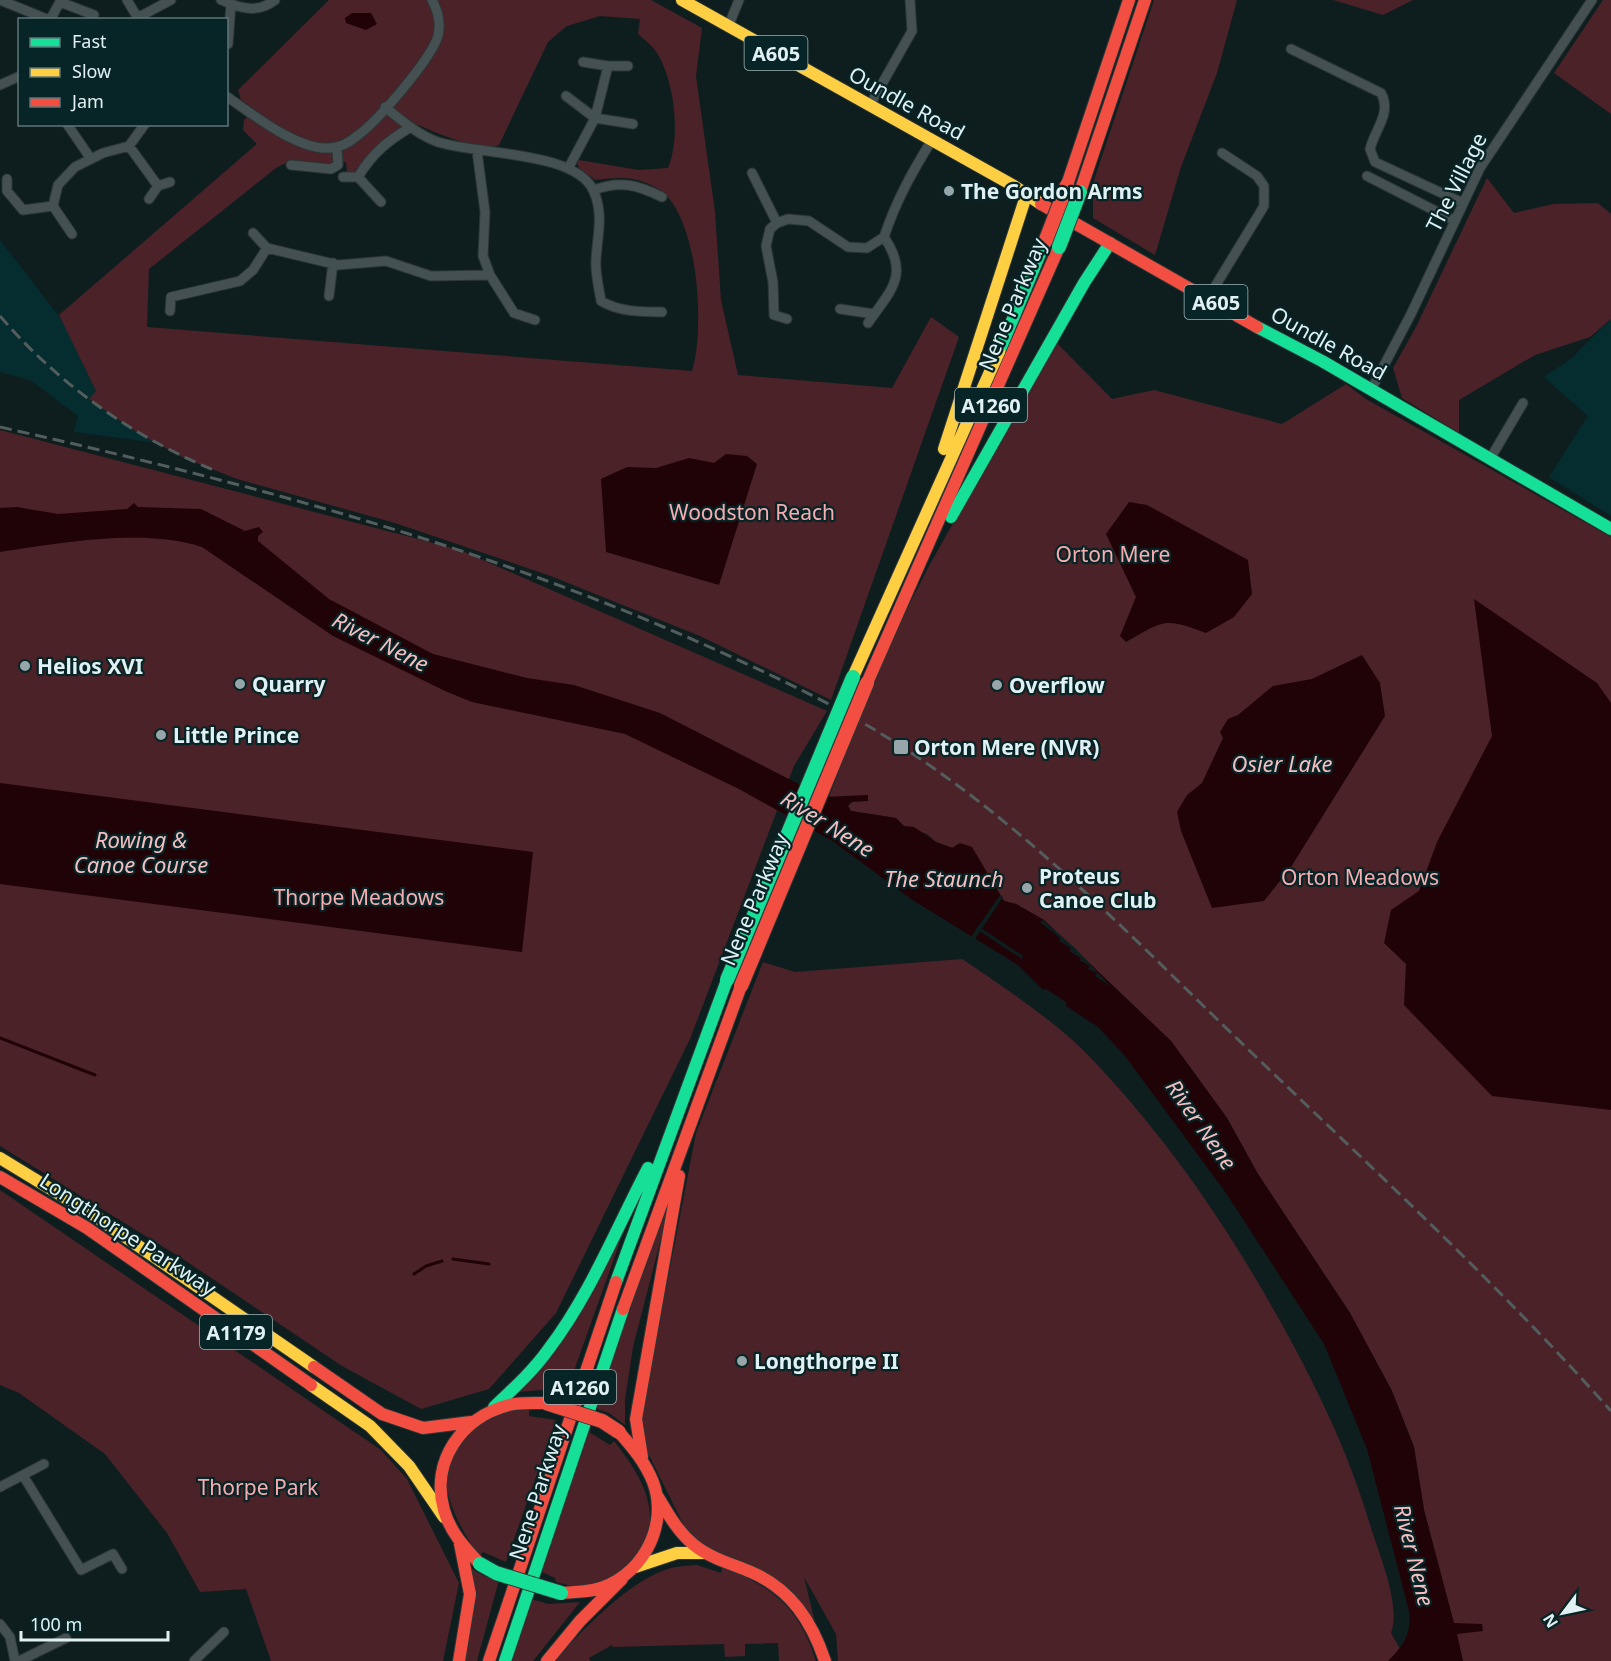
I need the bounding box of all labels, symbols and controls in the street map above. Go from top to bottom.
legend [18,18,228,126]
text: Fast [72,29,107,53]
road number: A605 [744,36,808,70]
text: Slow [72,59,111,83]
street label: Oundle Road [844,60,970,146]
text: Jam [70,89,104,113]
street label: The Village [1419,128,1493,236]
place label: The Gordon Arms [961,177,1143,205]
marker: The Gordon Arms [942,184,956,198]
street label: Nene Parkway [971,233,1053,375]
road number: A605 [1184,285,1248,319]
street label: Oundle Road [1266,300,1392,386]
road number: A1260 [955,388,1027,422]
park label: Woodston Reach [669,498,835,526]
park label: Orton Mere [1056,540,1170,568]
water label: River Nene [328,604,434,678]
place label: Helios XVI [37,652,143,680]
marker: Helios XVI [18,659,32,673]
place label: Quarry [252,670,326,698]
place label: Overflow [1009,671,1105,699]
marker: Quarry [233,677,247,691]
marker: Overflow [990,678,1004,692]
place label: Little Prince [173,721,299,749]
marker: Little Prince [154,728,168,742]
place label: Orton Mere (NVR) [914,733,1099,761]
marker: Orton Mere (NVR) [892,738,910,756]
water label: Osier Lake [1232,748,1332,778]
water label: River Nene [776,783,880,863]
water label: Rowing & Canoe Course [74,824,208,879]
street label: Nene Parkway [713,828,795,970]
place label: Proteus Canoe Club [1039,862,1157,914]
water label: The Staunch [884,863,1004,893]
park label: Orton Meadows [1281,863,1439,891]
marker: Proteus Canoe Club [1020,881,1034,895]
park label: Thorpe Meadows [274,883,444,911]
water label: River Nene [1160,1073,1244,1175]
street label: Longthorpe Parkway [34,1166,222,1302]
road number: A1179 [200,1315,272,1349]
place label: Longthorpe II [754,1347,899,1375]
marker: Longthorpe II [735,1354,749,1368]
road number: A1260 [544,1370,616,1404]
street label: Nene Parkway [502,1420,572,1564]
park label: Thorpe Park [198,1473,319,1501]
water label: River Nene [1388,1501,1442,1609]
north arrow [1533,1583,1593,1643]
scale bar [21,1604,168,1642]
text: N [1538,1610,1563,1632]
text: 100 m [30,1612,82,1636]

